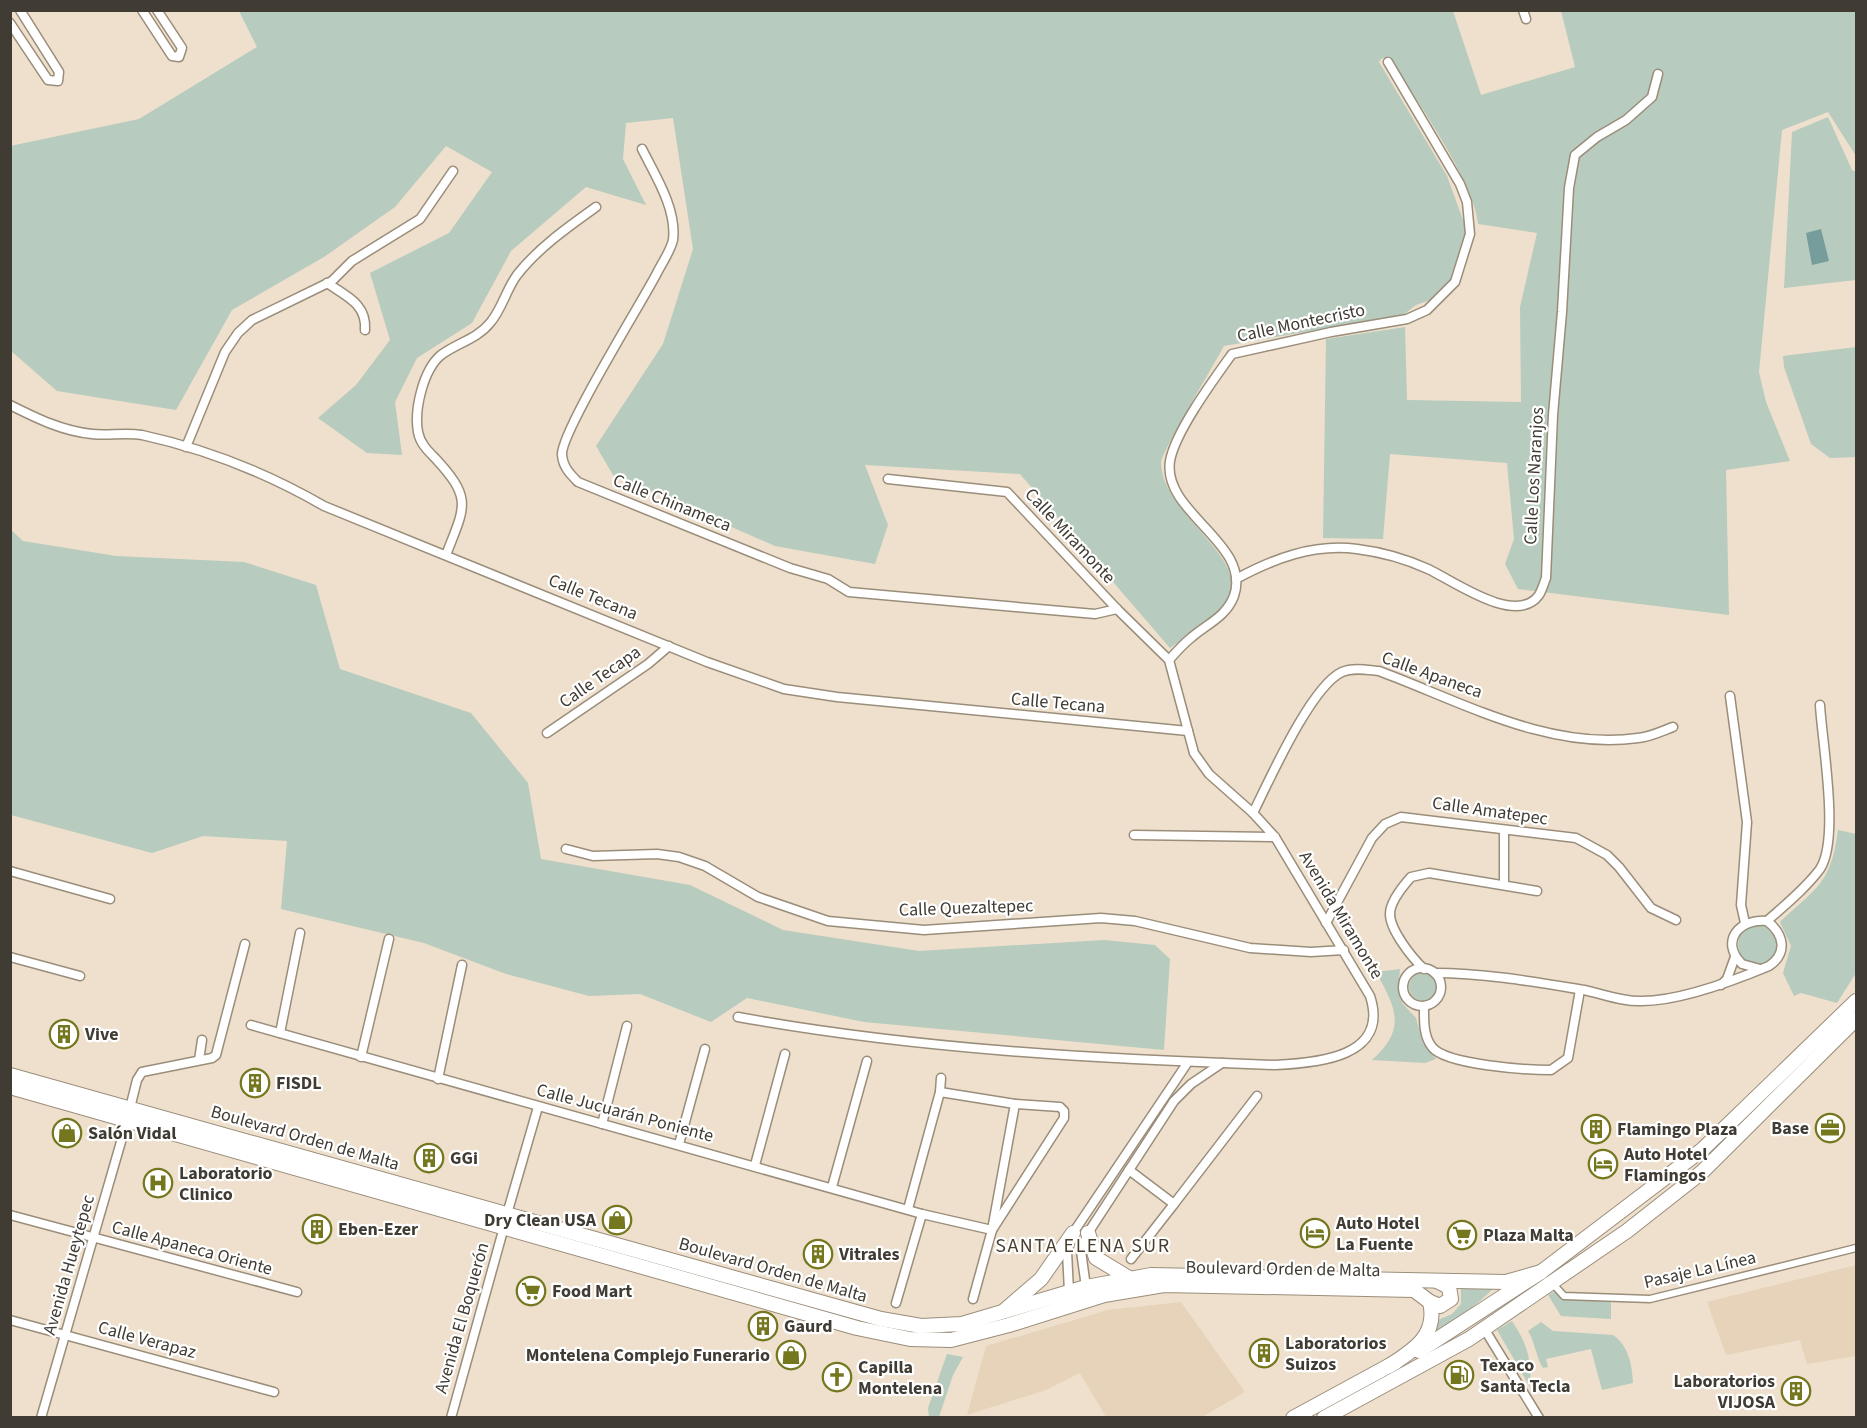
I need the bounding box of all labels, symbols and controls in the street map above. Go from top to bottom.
street label: Calle Montecristo [1235,297,1367,349]
street label: Calle Los Naranjos [1518,407,1550,545]
street label: Calle Chinameca [609,468,735,538]
street label: Calle Miramonte [1019,483,1121,589]
street label: Calle Tecana [545,568,641,626]
street label: Calle Tecapa [554,640,646,714]
street label: Calle Apaneca [1378,645,1486,705]
street label: Calle Tecana [1010,686,1106,720]
street label: Calle Amatepec [1431,791,1549,831]
street label: Avenida Miramonte [1293,846,1389,984]
street label: Calle Quezaltepec [898,893,1034,923]
building icon: Vive [48,1018,80,1050]
place label: Vive [84,1022,119,1047]
building icon: FISDL [239,1067,271,1099]
place label: FISDL [276,1071,322,1096]
street label: Calle Jucuarán Poniente [534,1077,716,1149]
street label: Boulevard Orden de Malta [208,1099,402,1177]
office icon: Base [1814,1112,1846,1144]
building icon: Flamingo Plaza [1580,1113,1612,1145]
place label: Base [1771,1116,1809,1141]
shop icon: Salón Vidal [51,1117,83,1149]
place label: Flamingo Plaza [1617,1117,1738,1142]
place label: Salón Vidal [88,1121,176,1146]
building icon: GGi [413,1142,445,1174]
place label: Auto Hotel Flamingos [1623,1142,1707,1188]
place label: GGi [450,1146,478,1171]
hotel icon: Auto Hotel Flamingos [1587,1148,1619,1180]
place label: Laboratorio Clinico [179,1161,273,1207]
hospital icon: Laboratorio Clinico [142,1167,174,1199]
street label: Avenida Hueytepec [37,1192,101,1338]
shop icon: Dry Clean USA [601,1204,633,1236]
place label: Dry Clean USA [484,1208,597,1233]
place label: Auto Hotel La Fuente [1335,1211,1419,1257]
building icon: Eben-Ezer [301,1213,333,1245]
street label: Calle Apaneca Oriente [109,1215,275,1281]
place label: Eben-Ezer [338,1217,419,1242]
hotel icon: Auto Hotel La Fuente [1299,1217,1331,1249]
supermarket icon: Plaza Malta [1446,1219,1478,1251]
place label: Plaza Malta [1483,1223,1574,1248]
street label: Boulevard Orden de Malta [676,1231,870,1309]
district label: SANTA ELENA SUR [995,1232,1171,1260]
building icon: Vitrales [802,1238,834,1270]
street label: Avenida El Boquerón [428,1239,496,1397]
place label: Vitrales [838,1242,899,1267]
street label: Pasaje La Línea [1642,1245,1758,1295]
street label: Boulevard Orden de Malta [1185,1255,1381,1283]
supermarket icon: Food Mart [515,1275,547,1307]
place label: Food Mart [552,1279,632,1304]
building icon: Gaurd [747,1310,779,1342]
place label: Gaurd [784,1314,833,1339]
street label: Calle Verapaz [95,1315,199,1365]
place label: Laboratorios Suizos [1285,1331,1387,1377]
building icon: Laboratorios Suizos [1248,1337,1280,1369]
shop icon: Montelena Complejo Funerario [775,1339,807,1371]
place label: Montelena Complejo Funerario [526,1343,770,1368]
place label: Texaco Santa Tecla [1480,1353,1570,1399]
place label: Capilla Montelena [858,1355,942,1401]
fuel station icon: Texaco Santa Tecla [1443,1359,1475,1391]
church icon: Capilla Montelena [821,1361,853,1393]
place label: Laboratorios VIJOSA [1674,1369,1776,1415]
building icon: Laboratorios VIJOSA [1780,1375,1812,1407]

